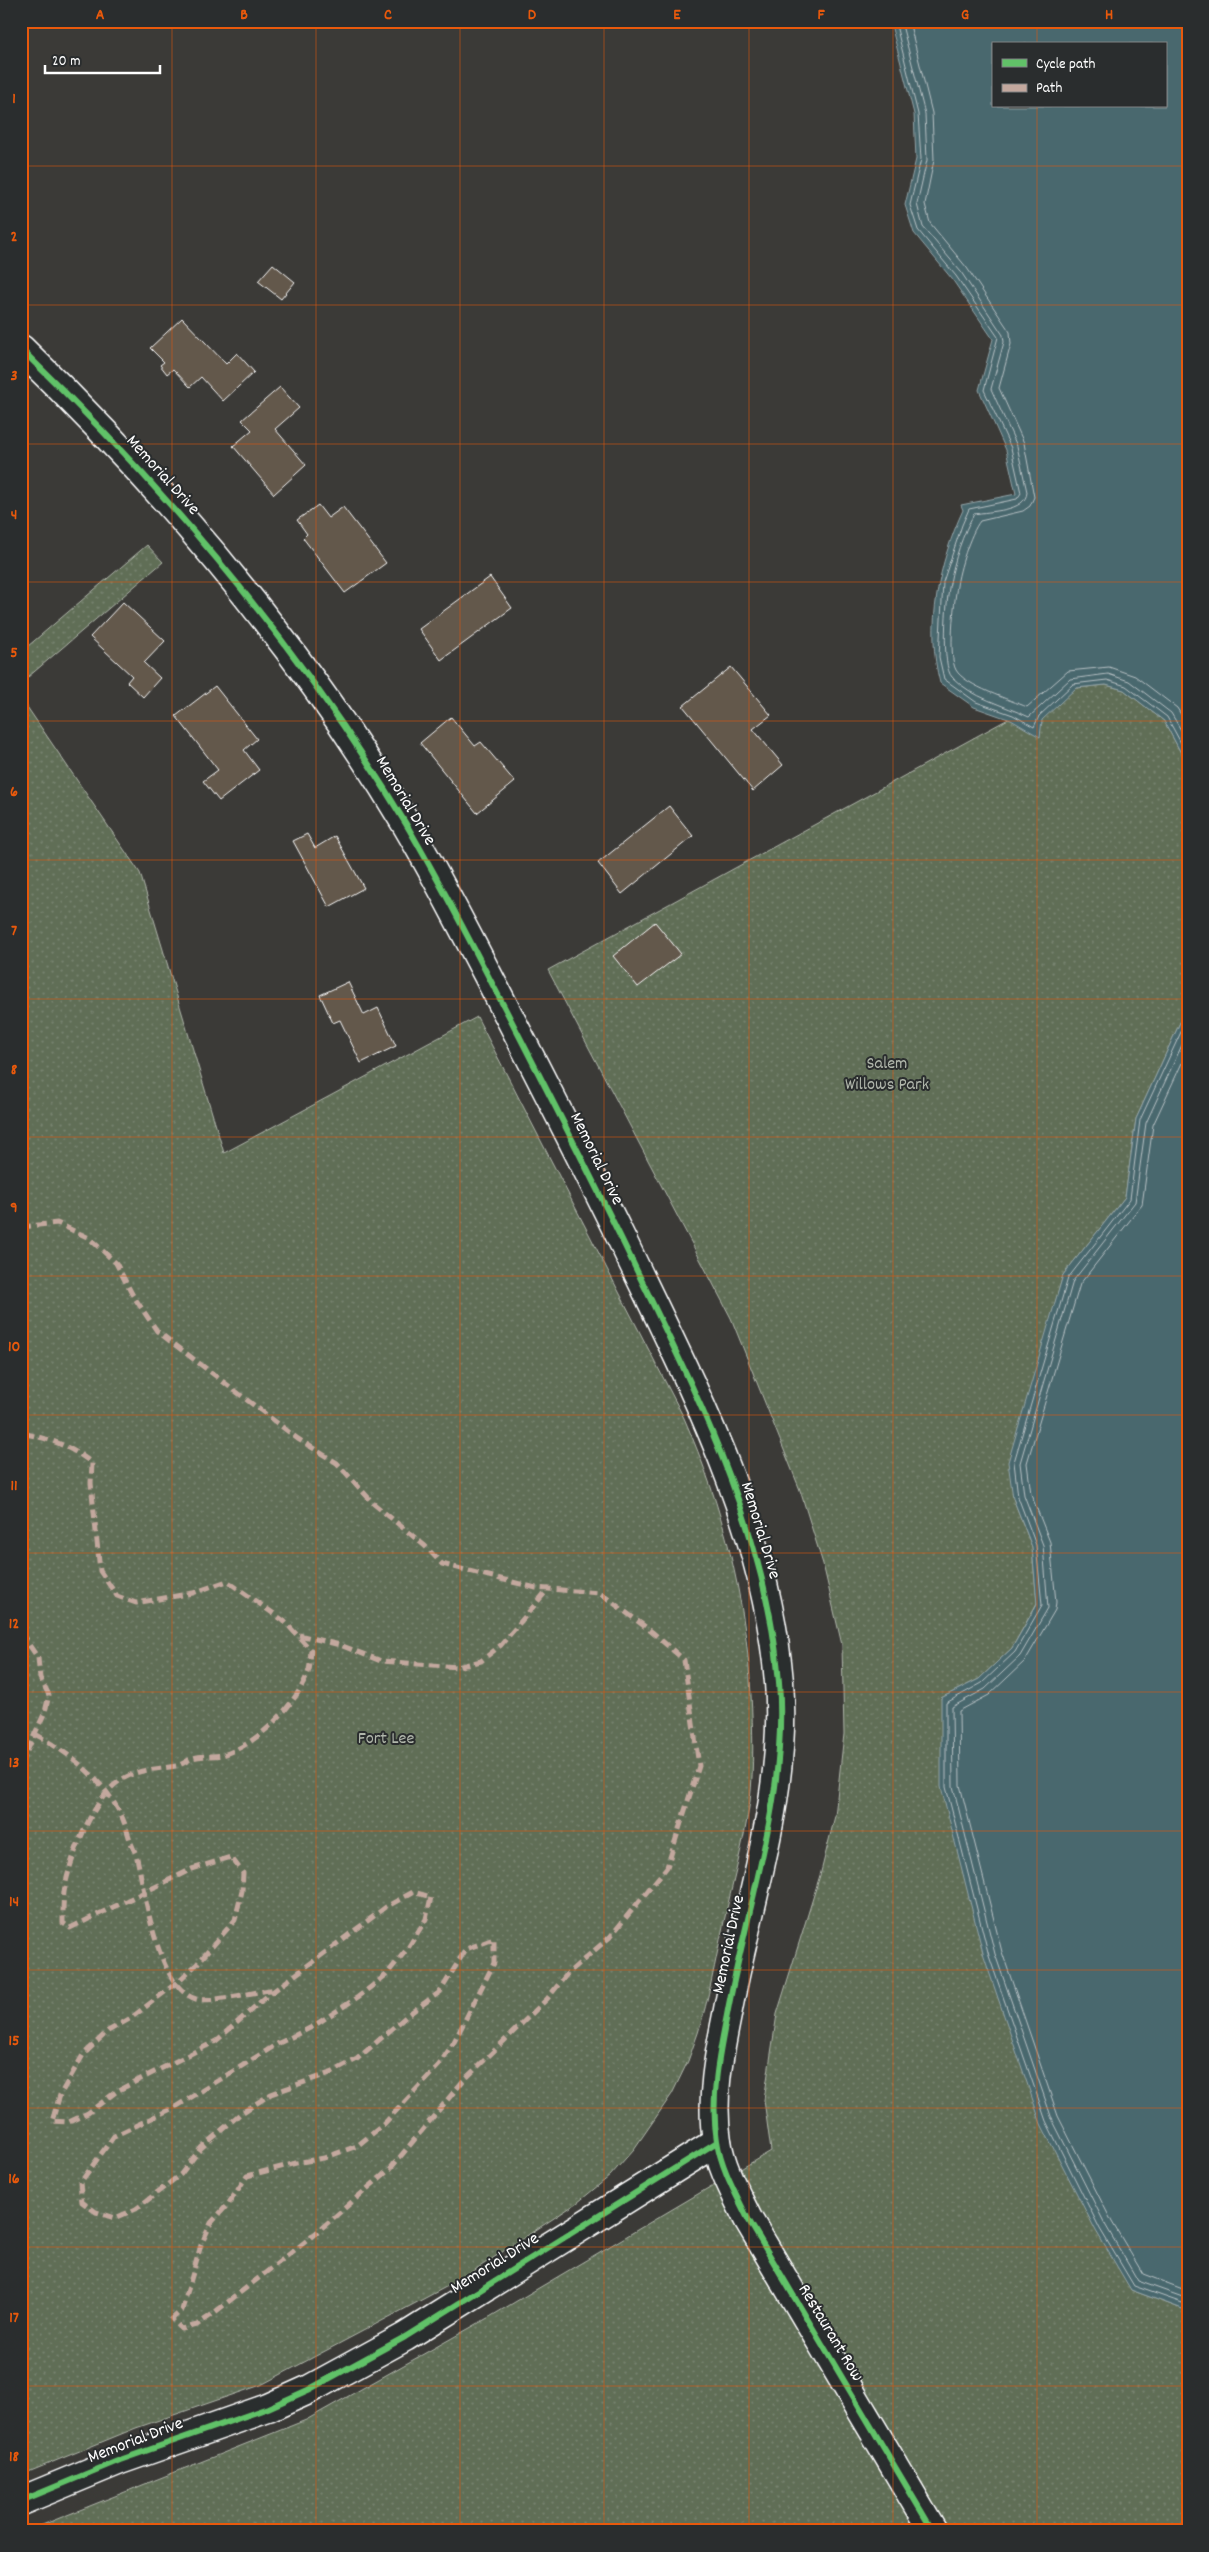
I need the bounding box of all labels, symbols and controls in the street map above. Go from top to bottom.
text: A [96,4,105,27]
text: B [240,4,248,27]
text: C [384,4,392,27]
text: D [528,4,537,27]
text: E [673,4,681,27]
text: F [817,4,825,27]
text: G [961,4,969,27]
text: H [1105,4,1113,27]
scale bar [45,42,160,74]
legend [992,42,1166,108]
text: 20 m [52,51,80,73]
text: Cycle path [1036,54,1096,76]
text: Path [1036,78,1062,100]
text: 1 [12,88,16,111]
text: 2 [11,226,18,249]
text: 3 [10,365,18,388]
street label: Memorial Drive [119,430,205,521]
text: 4 [11,504,17,527]
text: 5 [10,642,18,665]
street label: Memorial Drive [368,752,441,851]
text: 6 [10,781,18,804]
text: 7 [11,920,17,943]
park label: Salem Willows Park [845,1052,929,1098]
text: 8 [11,1059,18,1082]
street label: Memorial Drive [563,1109,629,1210]
text: 9 [10,1197,18,1220]
text: 10 [8,1336,20,1359]
text: 11 [10,1475,18,1498]
street label: Memorial Drive [733,1479,786,1582]
text: 12 [9,1613,19,1636]
park label: Fort Lee [358,1727,414,1752]
text: 13 [9,1752,19,1775]
text: 14 [9,1891,19,1914]
street label: Memorial Drive [707,1893,752,1996]
text: 15 [9,2030,19,2053]
text: 16 [8,2168,20,2191]
street label: Memorial Drive [446,2227,545,2301]
street label: Restaurant Row [791,2280,869,2387]
text: 17 [9,2307,19,2330]
street label: Memorial Drive [85,2412,187,2471]
text: 18 [9,2446,20,2469]

